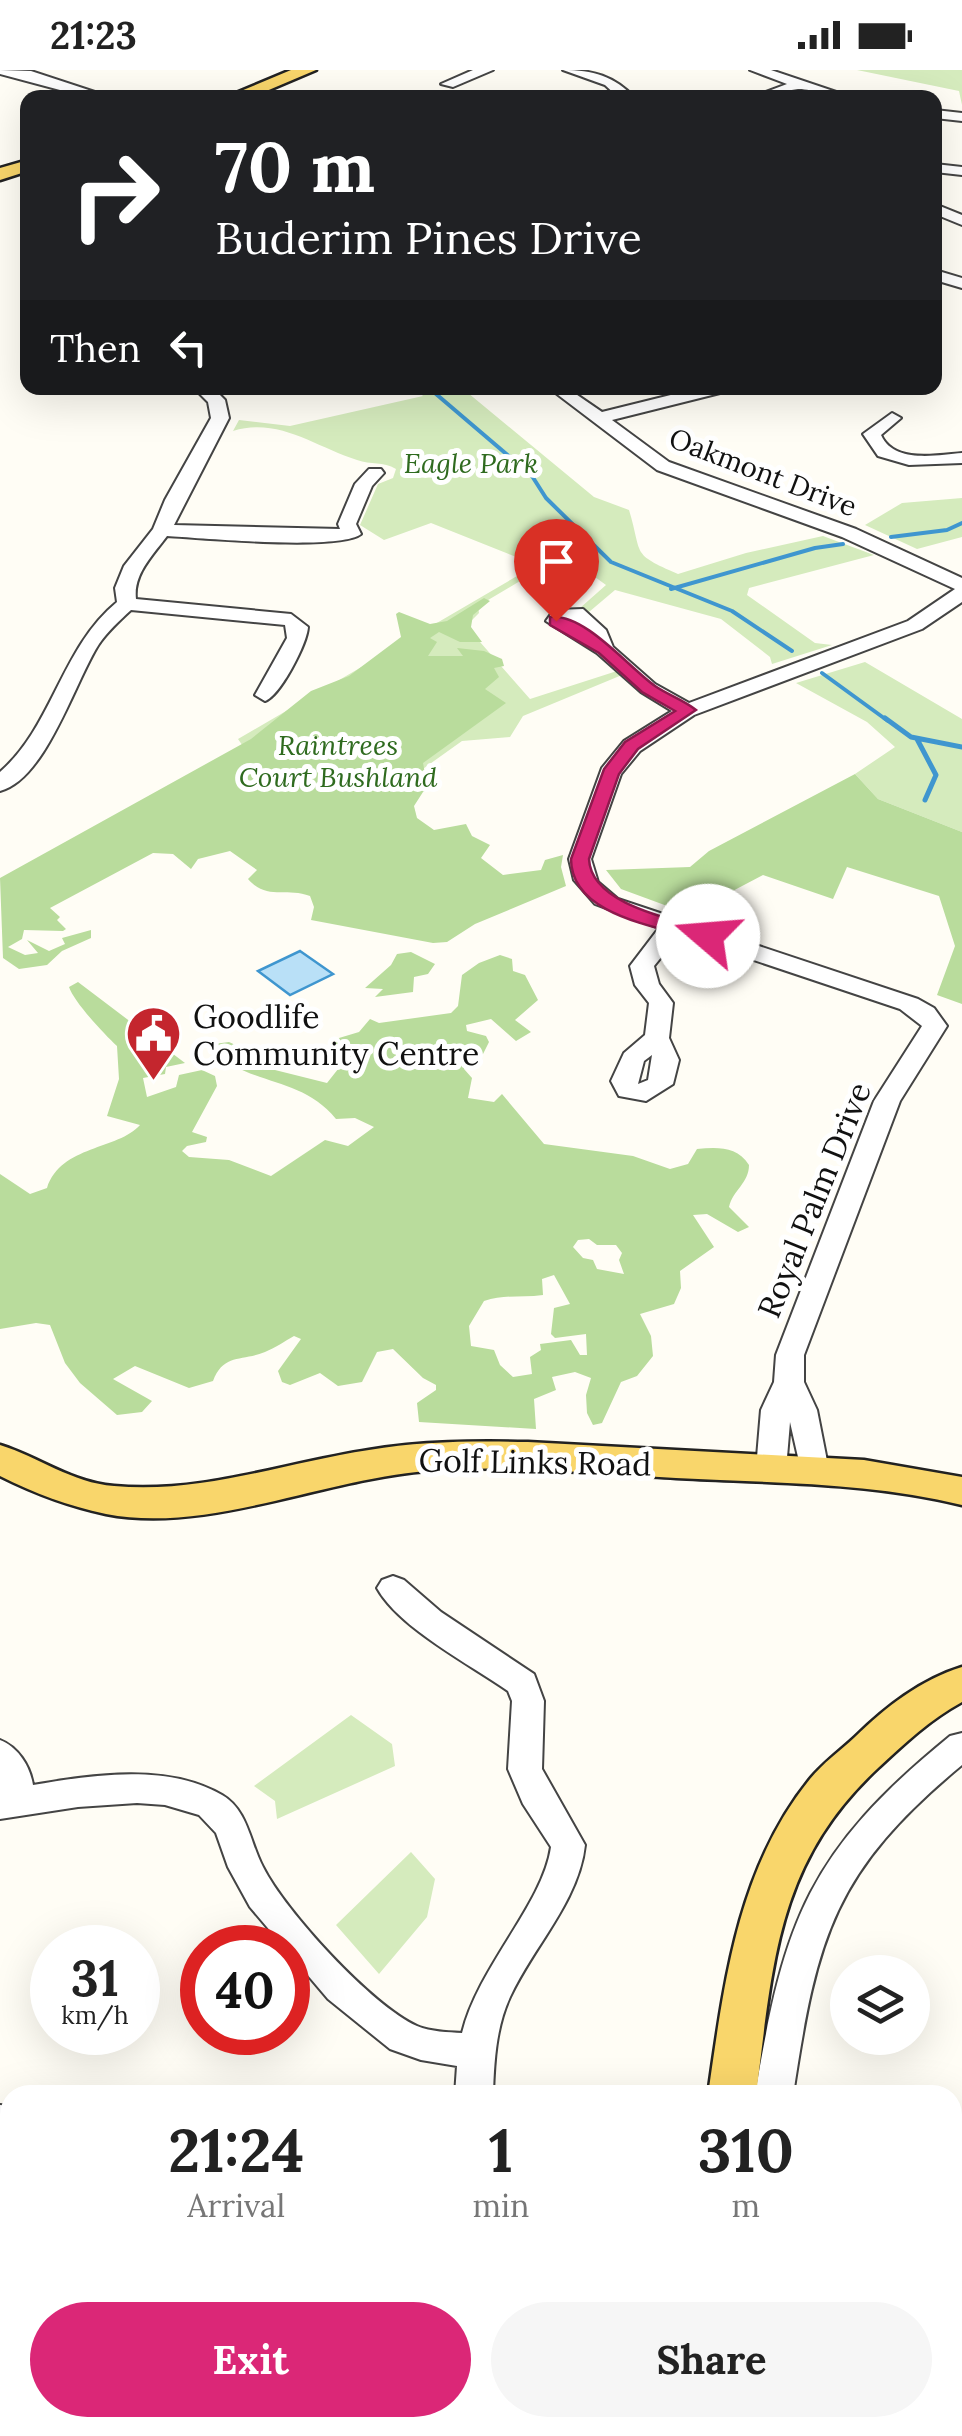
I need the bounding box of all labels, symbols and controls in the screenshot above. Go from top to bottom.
text: 21:23 [50,11,137,59]
text: 70 m [215,122,375,211]
icon: right [50,130,180,260]
text: Buderim Pines Drive [215,209,642,266]
icon: left [161,320,216,375]
text: Then [50,324,141,372]
street label: Oakmont Drive [664,420,862,524]
park label: Eagle Park [404,445,538,481]
pin [514,519,599,622]
icon: arrive [529,534,584,589]
park label: Raintrees Court Bushland [239,727,438,795]
position arrow [656,884,760,988]
place label: Goodlife Community Centre [193,996,479,1074]
public building icon: Goodlife Community Centre [124,1004,184,1083]
street label: Royal Palm Drive [748,1076,880,1324]
street label: Golf Links Road [418,1439,652,1485]
speed limit sign: 40 [180,1925,310,2055]
text: 31 [71,1946,119,2010]
map controls [830,1955,930,2055]
button: layers [830,1955,930,2055]
text: km/h [61,1999,129,2031]
text: 21:24 [168,2112,304,2188]
text: 1 [489,2112,513,2188]
text: 310 [698,2112,794,2188]
text: Arrival [187,2185,285,2226]
text: min [472,2185,530,2226]
text: m [731,2185,760,2226]
button: Exit [30,2302,471,2417]
button: Share [491,2302,932,2417]

